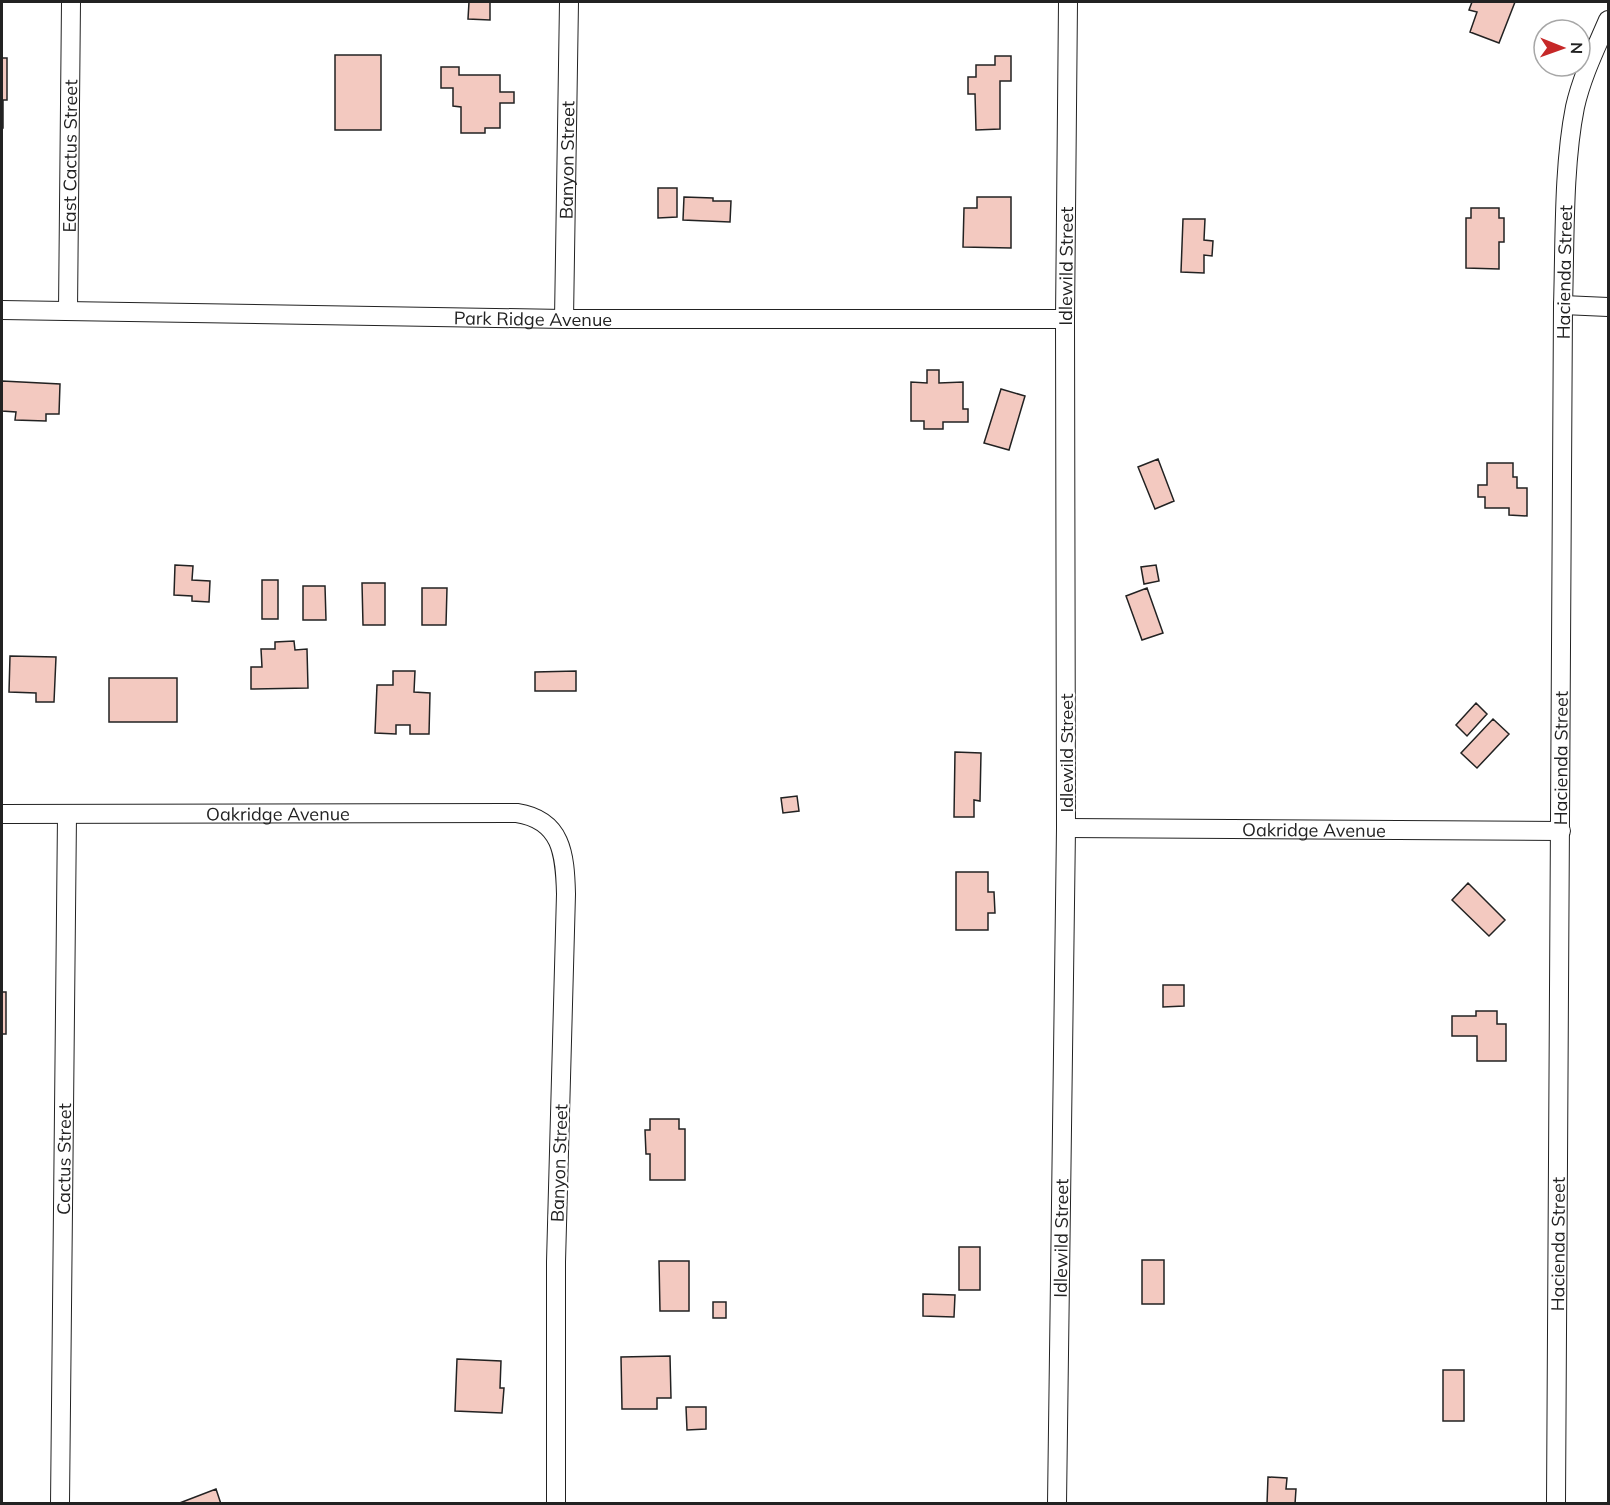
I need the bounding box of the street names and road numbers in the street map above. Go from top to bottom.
street label: East Cactus Street [57,79,82,233]
street label: Banyon Street [554,101,579,219]
street label: Hacienda Street [1551,204,1577,339]
street label: Idlewild Street [1053,206,1078,326]
street label: Park Ridge Avenue [454,306,612,331]
street label: Hacienda Street [1548,691,1572,825]
street label: Idlewild Street [1055,694,1078,812]
street label: Oakridge Avenue [206,802,350,825]
street label: Oakridge Avenue [1242,818,1386,841]
street label: Cactus Street [51,1103,76,1215]
street label: Banyon Street [545,1104,573,1222]
street label: Hacienda Street [1546,1177,1569,1311]
street label: Idlewild Street [1048,1178,1073,1298]

